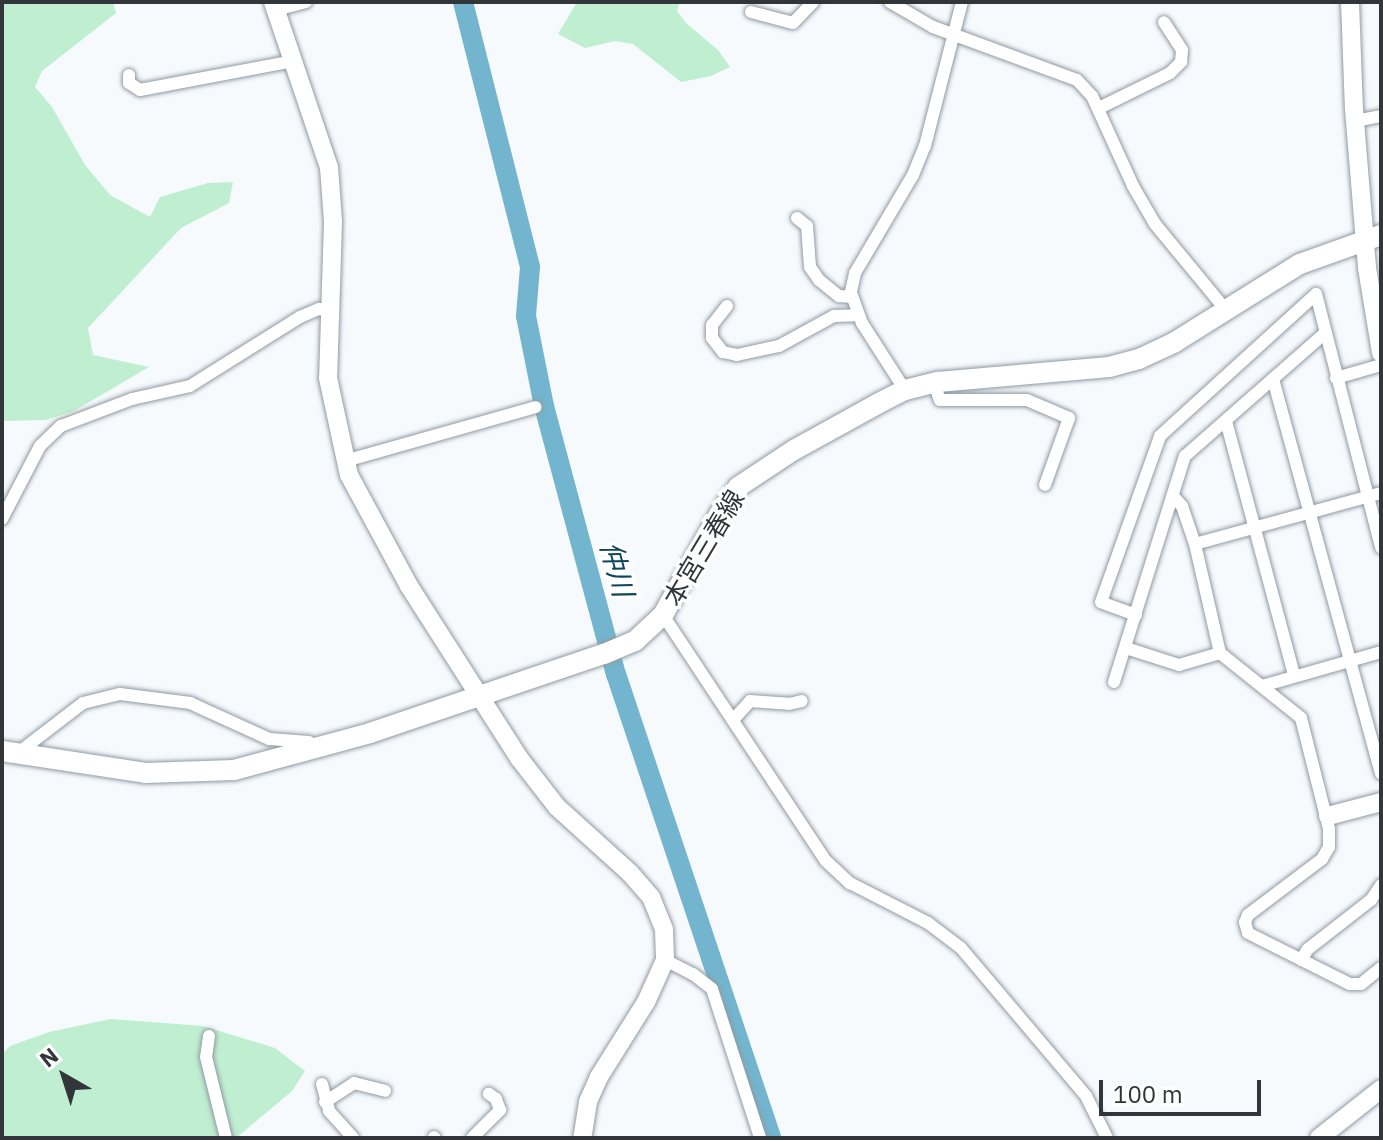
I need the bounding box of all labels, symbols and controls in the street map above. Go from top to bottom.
street label: 本宮三春線 [657,484,751,612]
water label: 仲川 [594,538,640,600]
north arrow [24,1036,104,1116]
text: N [33,1041,64,1073]
scale bar [1103,1064,1265,1114]
text: 100 m [1113,1078,1183,1110]

